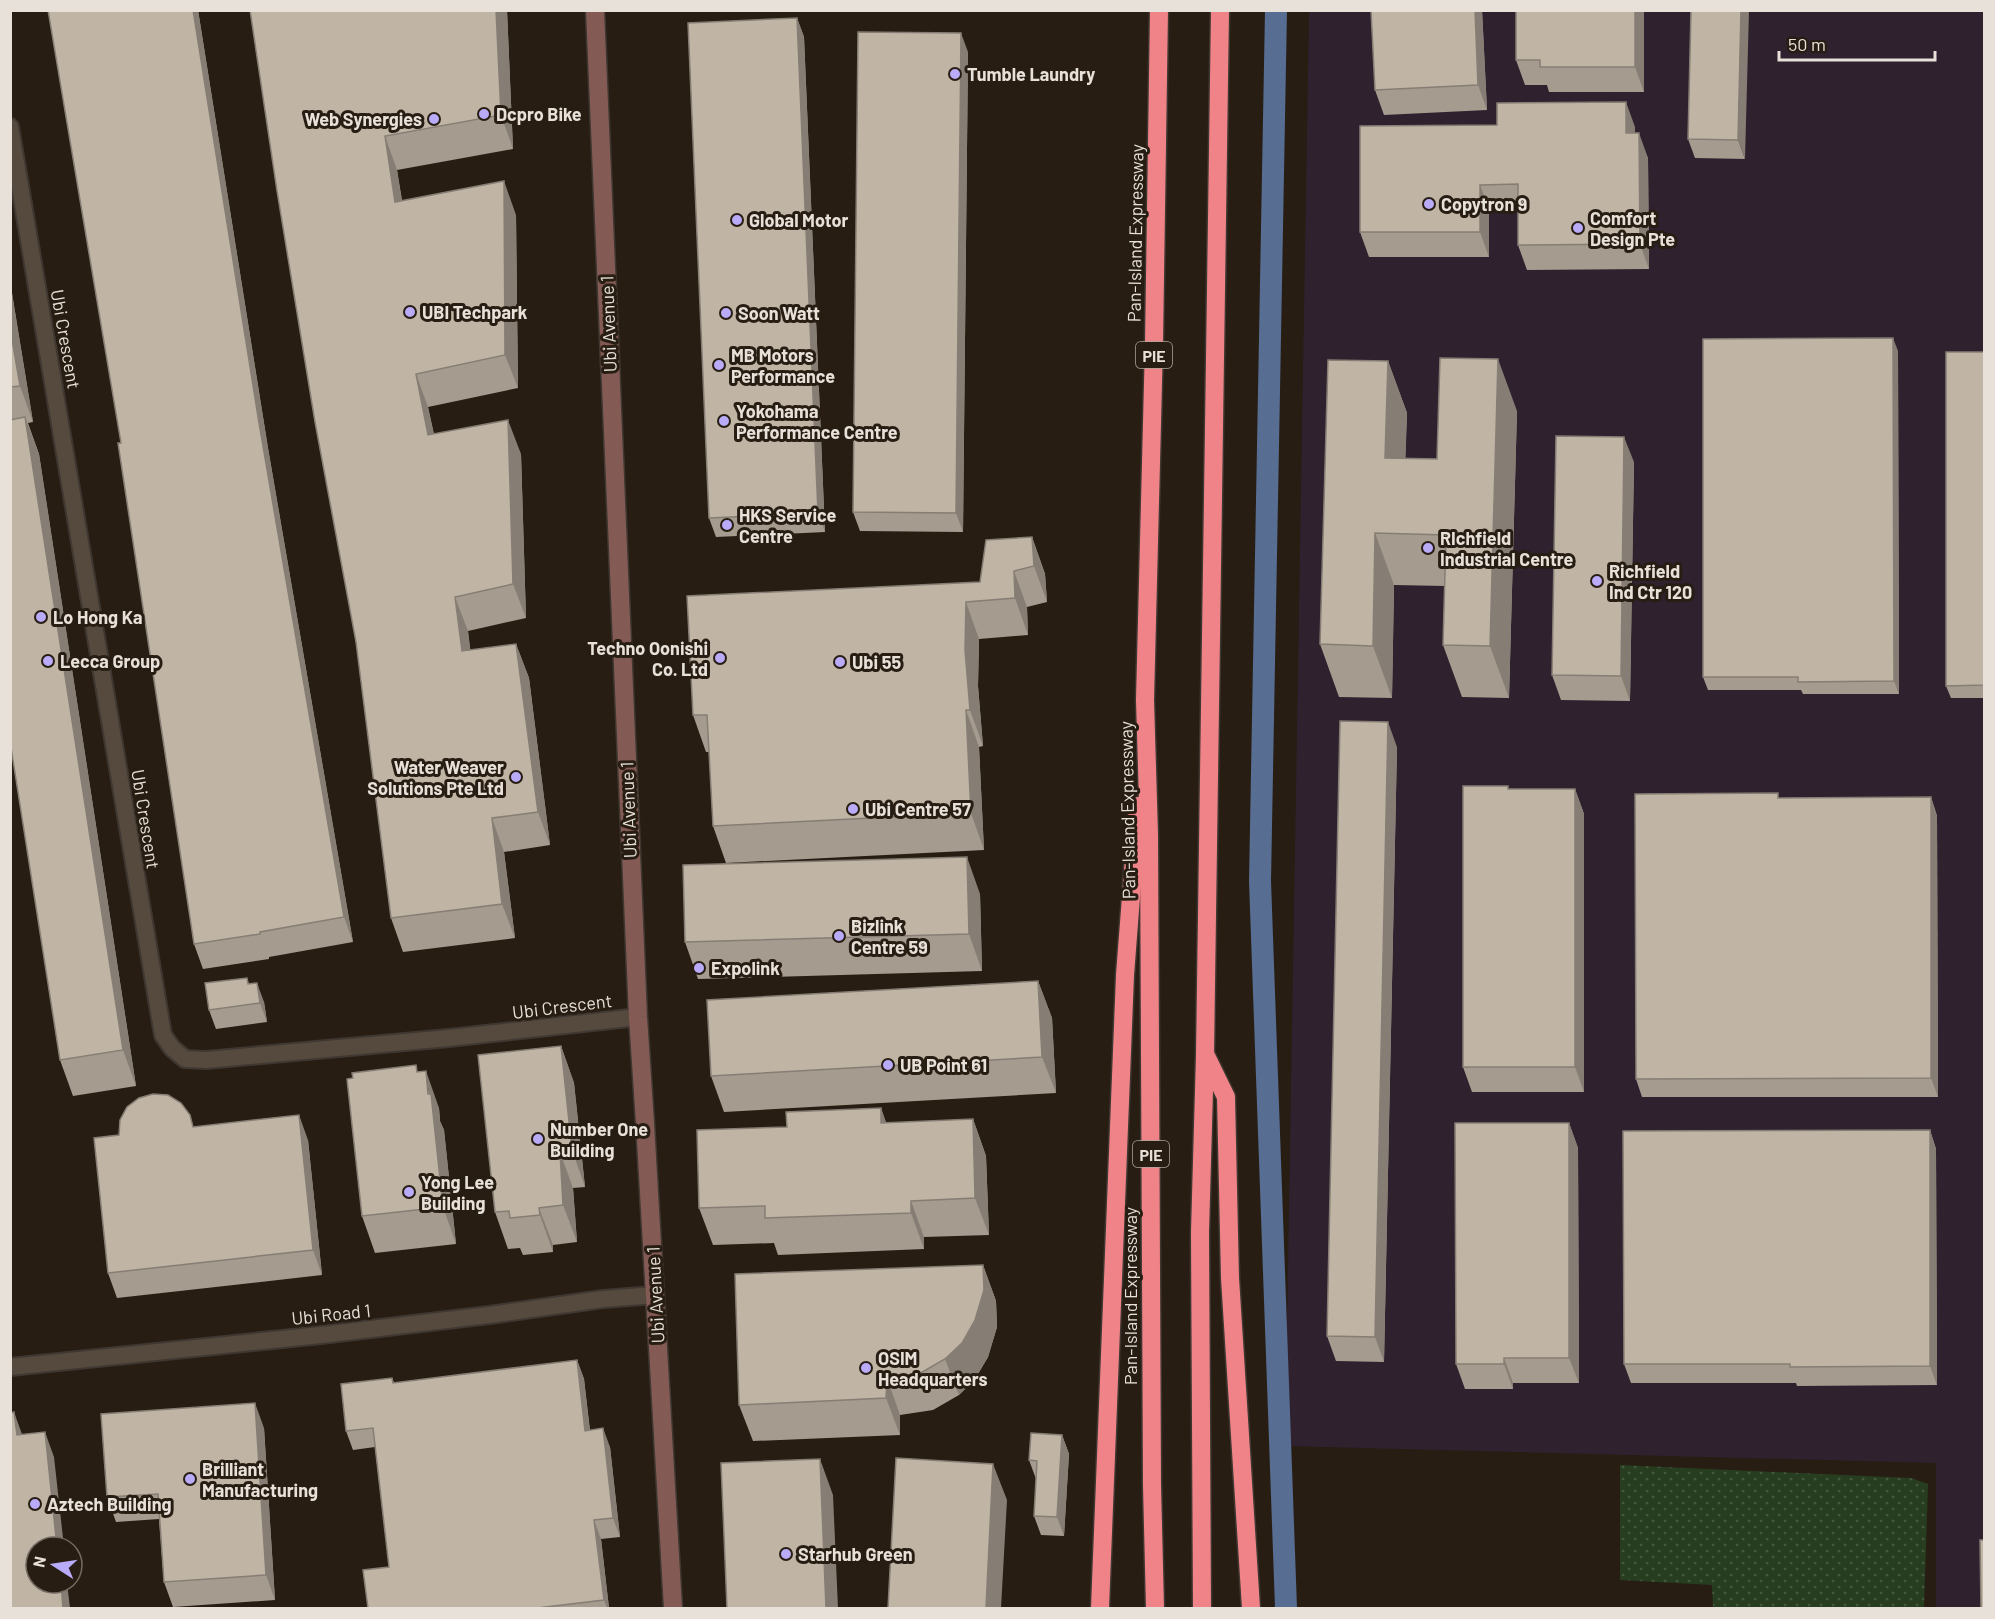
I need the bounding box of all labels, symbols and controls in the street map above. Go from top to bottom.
scale bar [1779,24,1935,62]
text: 50 m [1788,33,1826,55]
place label: Tumble Laundry [967,63,1095,85]
marker: Tumble Laundry [948,67,962,81]
place label: Dcpro Bike [496,103,582,125]
marker: Dcpro Bike [477,107,491,121]
place label: Web Synergies [304,108,422,130]
marker: Web Synergies [427,112,441,126]
street label: Pan-Island Expressway [1122,144,1148,322]
place label: Copytron 9 [1441,193,1527,215]
marker: Copytron 9 [1422,197,1436,211]
place label: Comfort Design Pte [1590,207,1675,250]
place label: Global Motor [749,209,849,231]
marker: Global Motor [730,213,744,227]
marker: Comfort Design Pte [1571,221,1585,235]
street label: Ubi Avenue 1 [595,275,621,373]
street label: Ubi Crescent [46,288,86,390]
place label: UBI Techpark [422,301,528,323]
place label: Soon Watt [738,302,820,324]
marker: UBI Techpark [403,305,417,319]
marker: Soon Watt [719,306,733,320]
road number: PIE [1136,342,1172,368]
place label: MB Motors Performance [731,344,835,387]
marker: MB Motors Performance [712,358,726,372]
place label: Yokohama Performance Centre [736,400,898,443]
marker: Yokohama Performance Centre [717,414,731,428]
place label: HKS Service Centre [739,504,837,547]
marker: HKS Service Centre [720,518,734,532]
place label: RIchfield Industrial Centre [1440,527,1573,570]
marker: RIchfield Industrial Centre [1421,541,1435,555]
place label: Richfield Ind Ctr 120 [1609,560,1692,603]
marker: Richfield Ind Ctr 120 [1590,574,1604,588]
place label: Lo Hong Ka [53,606,142,628]
marker: Lo Hong Ka [34,610,48,624]
place label: Techno Oonishi Co. Ltd [587,637,708,680]
place label: Lecca Group [60,650,160,672]
marker: Techno Oonishi Co. Ltd [713,651,727,665]
place label: Ubi 55 [852,651,901,673]
marker: Lecca Group [41,654,55,668]
marker: Ubi 55 [833,655,847,669]
street label: Pan-Island Expressway [1114,721,1140,899]
place label: Water Weaver Solutions Pte Ltd [367,756,504,799]
street label: Ubi Avenue 1 [615,761,641,859]
street label: Ubi Crescent [127,768,165,870]
marker: Water Weaver Solutions Pte Ltd [509,770,523,784]
place label: Ubi Centre 57 [865,798,971,820]
marker: Ubi Centre 57 [846,802,860,816]
place label: Bizlink Centre 59 [851,915,928,958]
marker: Bizlink Centre 59 [832,929,846,943]
place label: Expolink [711,957,780,979]
marker: Expolink [692,961,706,975]
street label: Ubi Crescent [511,989,613,1023]
place label: UB Point 61 [900,1054,987,1076]
marker: UB Point 61 [881,1058,895,1072]
place label: Number One Building [550,1118,648,1161]
marker: Number One Building [531,1132,545,1146]
road number: PIE [1133,1141,1169,1167]
place label: Yong Lee Building [421,1171,494,1214]
marker: Yong Lee Building [402,1185,416,1199]
street label: Pan-Island Expressway [1119,1207,1141,1385]
street label: Ubi Avenue 1 [641,1246,669,1344]
street label: Ubi Road 1 [290,1299,372,1329]
place label: OSIM Headquarters [878,1347,988,1390]
marker: OSIM Headquarters [859,1361,873,1375]
place label: Brilliant Manufacturing [202,1458,318,1501]
marker: Brilliant Manufacturing [183,1472,197,1486]
place label: Aztech Building [47,1493,172,1515]
marker: Aztech Building [28,1497,42,1511]
north arrow [24,1535,84,1595]
place label: Starhub Green [798,1543,913,1565]
marker: Starhub Green [779,1547,793,1561]
text: N [28,1555,49,1569]

